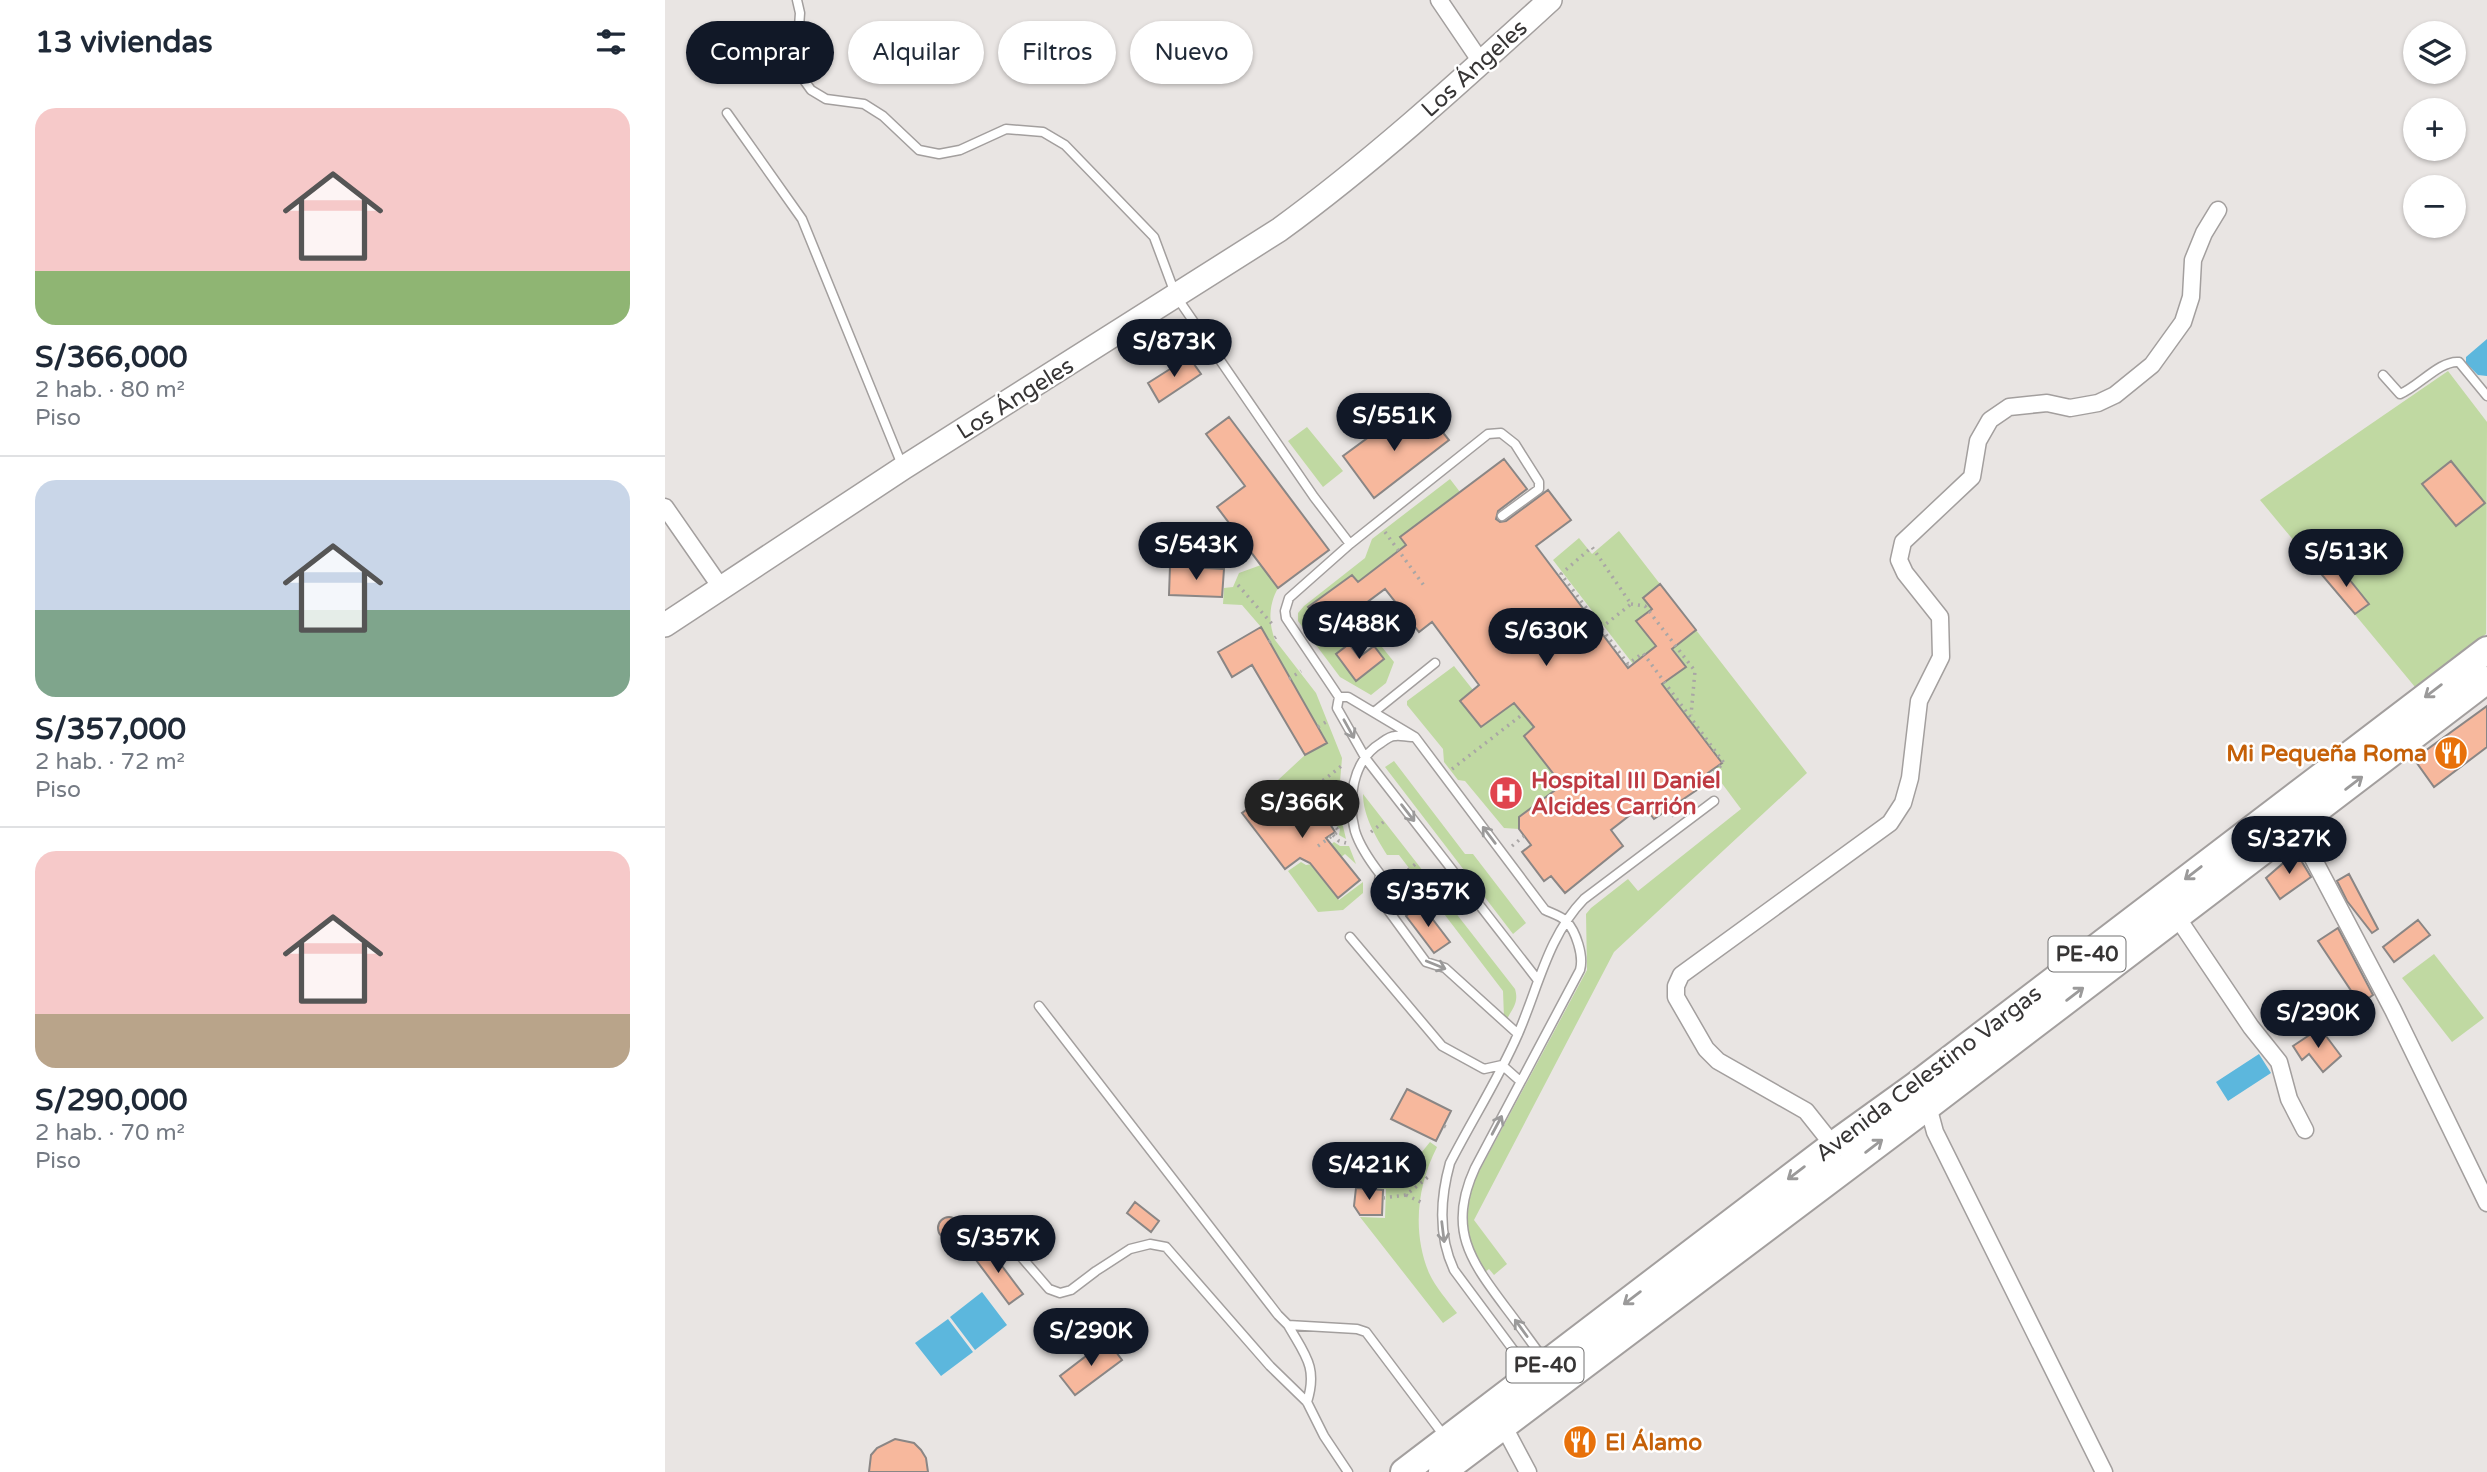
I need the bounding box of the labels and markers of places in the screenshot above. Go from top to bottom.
pin: S/873K [1117,320,1231,379]
pin: S/551K [1337,393,1451,453]
pin: S/543K [1139,522,1253,582]
pin: S/513K [2289,530,2403,589]
pin: S/488K [1302,602,1416,661]
pin: S/630K [1489,608,1603,668]
restaurant icon: Mi Pequeña Roma [2432,734,2470,772]
place label: Mi Pequeña Roma [2226,740,2427,768]
place label: Hospital III Daniel Alcides Carrión [1531,767,1721,821]
hospital icon: Hospital III Daniel Alcides Carrión [1487,774,1525,812]
pin: S/366K [1245,780,1359,840]
pin: S/327K [2232,816,2346,876]
pin: S/357K [1371,870,1485,929]
pin: S/290K [2261,990,2375,1050]
pin: S/421K [1312,1142,1426,1202]
pin: S/357K [941,1216,1055,1275]
pin: S/290K [1034,1308,1148,1368]
restaurant icon: El Álamo [1561,1423,1599,1461]
place label: El Álamo [1605,1428,1702,1457]

